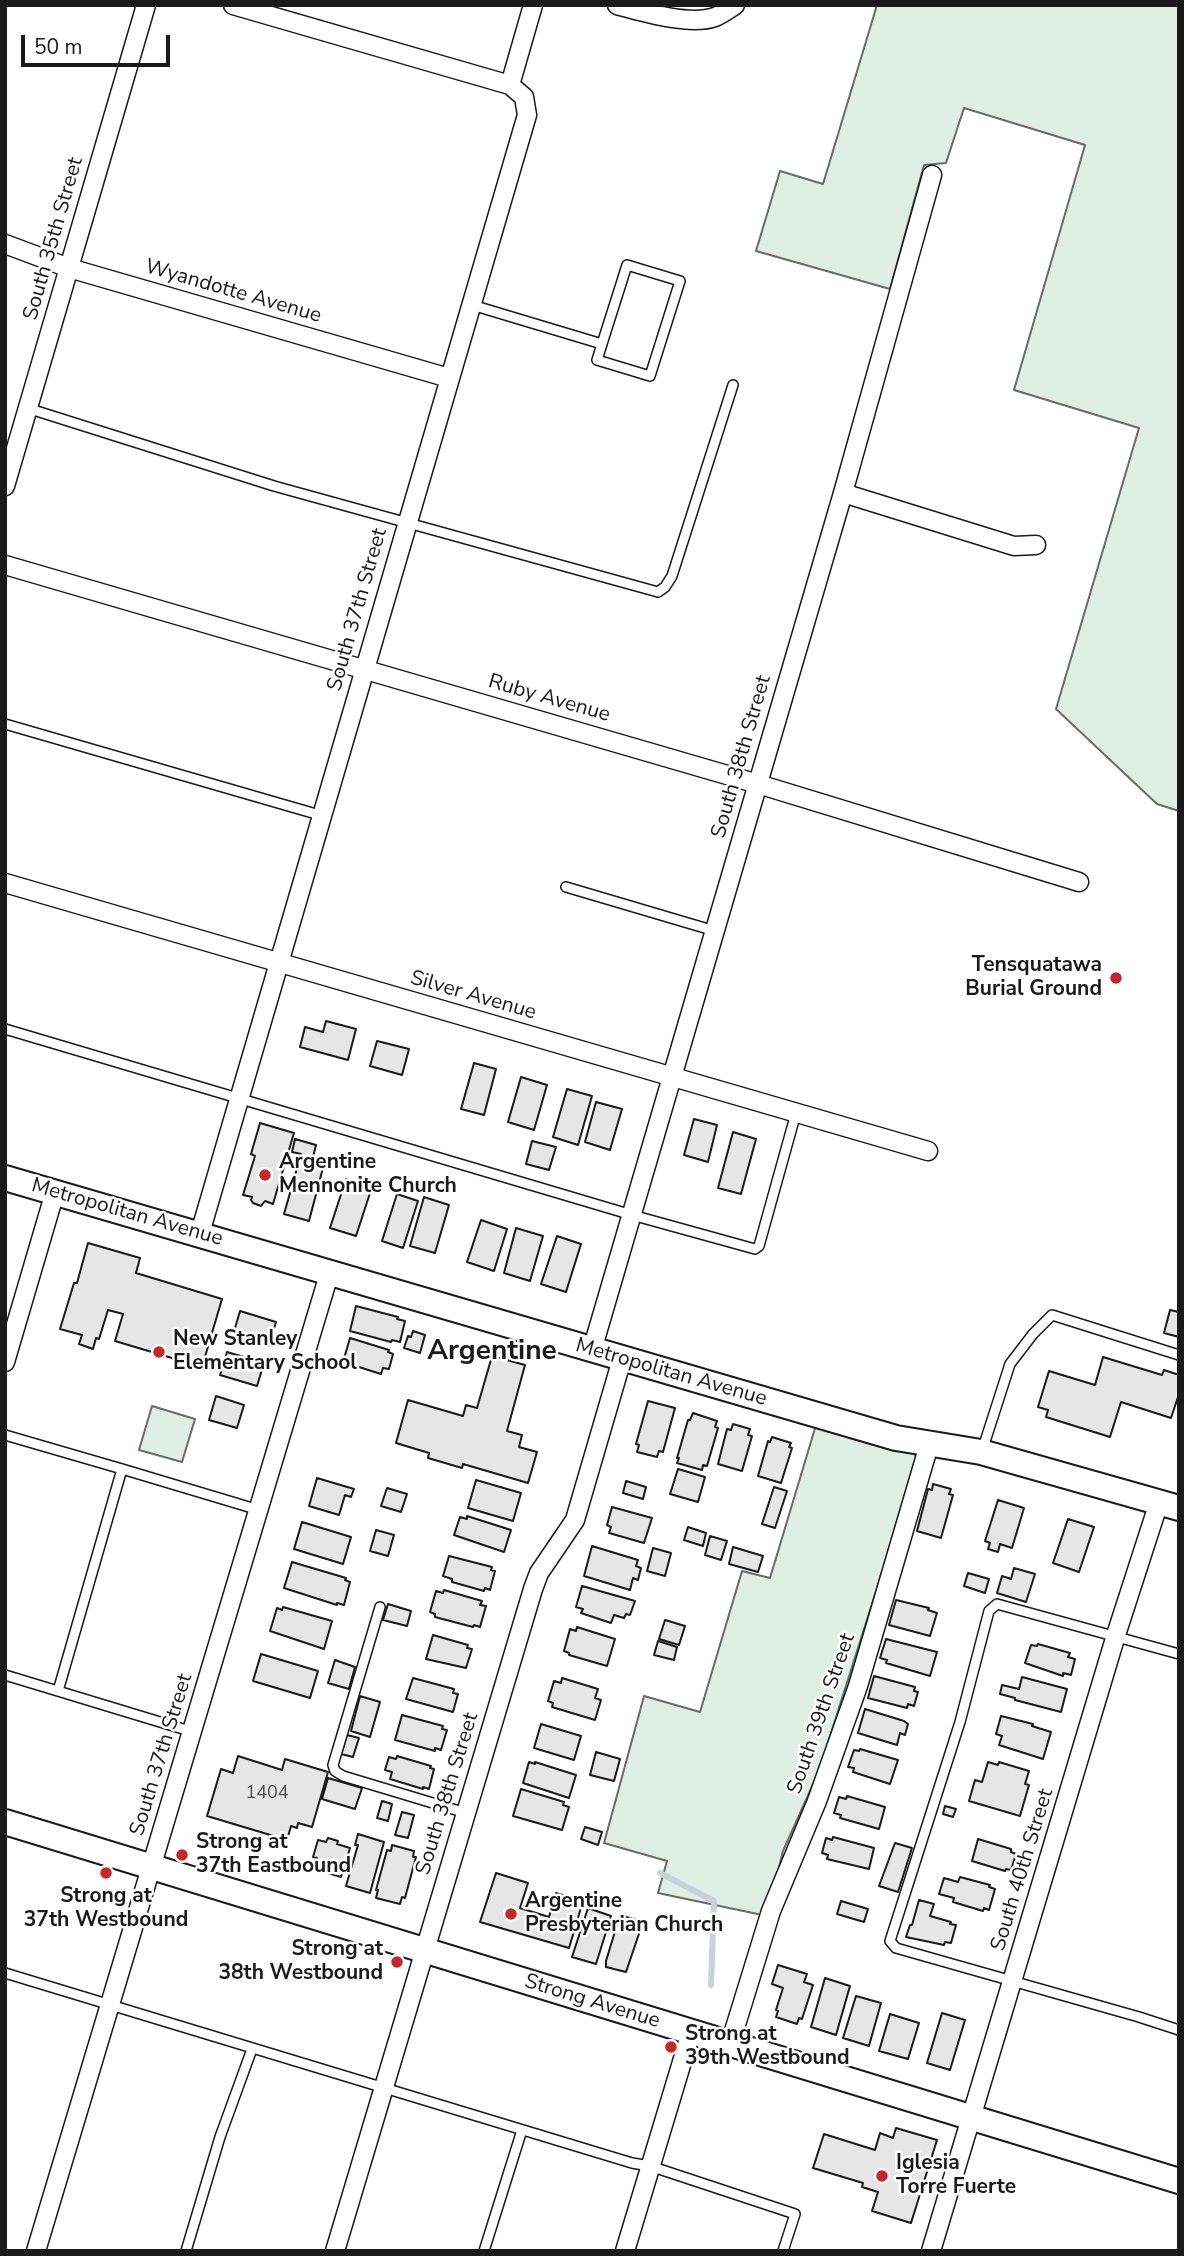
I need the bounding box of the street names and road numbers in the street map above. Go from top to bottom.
street label: South 35th Street [19,155,89,323]
street label: Wyandotte Avenue [142,255,324,329]
street label: South 37th Street [323,526,393,694]
street label: Ruby Avenue [485,670,613,728]
street label: South 38th Street [707,673,777,841]
street label: Silver Avenue [407,966,539,1026]
street label: Metropolitan Avenue [28,1174,226,1252]
street label: Metropolitan Avenue [572,1334,770,1412]
street label: South 39th Street [783,1630,861,1798]
street label: South 37th Street [125,1671,199,1839]
street label: South 38th Street [411,1710,485,1878]
street label: South 40th Street [986,1786,1060,1954]
street label: Strong Avenue [521,1969,663,2035]

